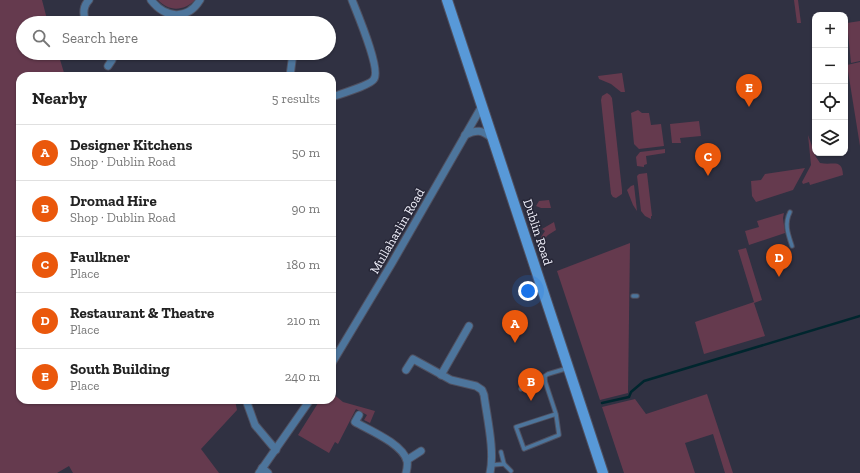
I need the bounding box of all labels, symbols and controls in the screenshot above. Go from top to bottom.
map controls [812,12,848,156]
button: + [812,12,848,48]
search box [16,16,336,60]
icon: search [30,27,52,49]
text: Search here [62,29,138,47]
button: − [812,48,848,84]
pin: E [736,74,762,107]
button: locate [812,84,848,120]
text: Nearby [32,88,87,108]
text: 5 results [272,91,320,106]
button: layers [812,120,848,156]
text: Designer Kitchens [70,136,192,154]
pin: C [695,143,721,176]
text: A [41,145,49,160]
text: 50 m [292,145,320,160]
text: Shop · Dublin Road [70,154,176,169]
street label: Mullaharlin Road [366,186,428,276]
text: Dromad Hire [70,192,157,210]
street label: Dublin Road [520,197,556,267]
text: B [41,201,49,216]
text: 90 m [291,201,320,216]
text: Shop · Dublin Road [70,210,176,225]
pin: D [766,244,792,277]
text: Faulkner [70,248,130,266]
text: C [41,257,49,272]
text: 180 m [286,257,320,272]
text: Place [70,266,99,281]
your location [518,281,538,301]
text: Restaurant & Theatre [70,304,214,322]
pin: A [502,310,528,343]
text: D [40,313,50,328]
text: 210 m [287,313,320,328]
text: Place [70,322,99,337]
text: South Building [70,360,170,378]
pin: B [518,368,544,401]
text: E [41,369,49,384]
text: 240 m [285,369,320,384]
text: Place [70,378,99,393]

